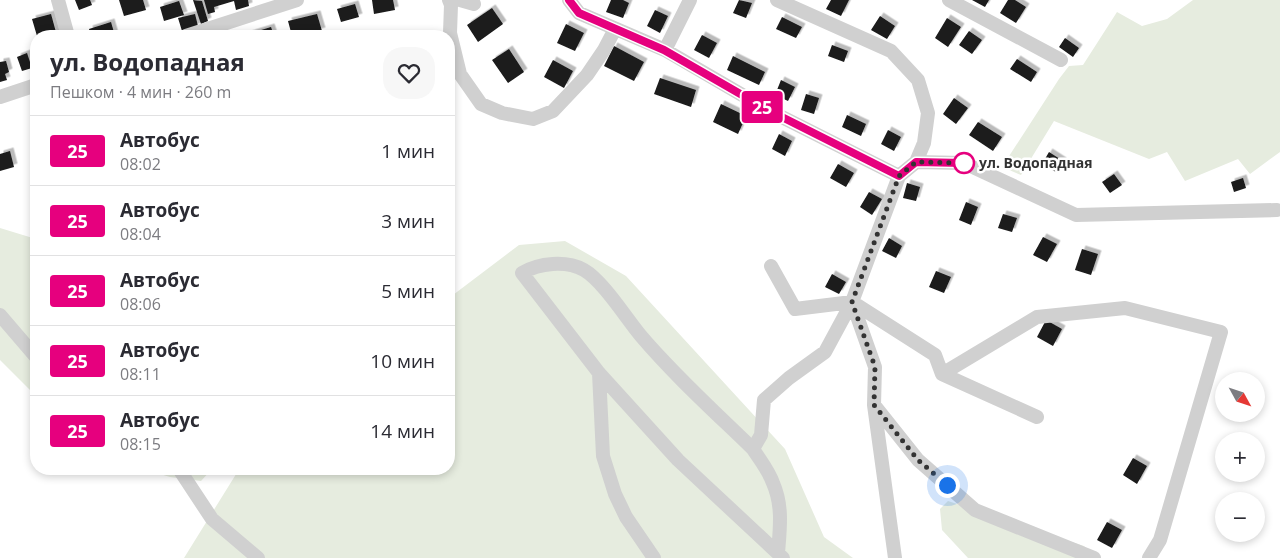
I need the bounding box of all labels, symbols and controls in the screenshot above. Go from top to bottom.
text: ул. Водопадная [50,45,245,78]
button: heart [383,47,435,99]
text: Пешком · 4 мин · 260 m [50,81,231,103]
line badge: 25 [740,91,784,123]
text: 25 [752,95,772,119]
text: Автобус [120,127,200,153]
text: 1 мин [381,138,435,164]
text: 25 [67,139,88,163]
marker: ул. Водопадная [953,152,975,174]
text: 08:02 [120,153,161,175]
place label: ул. Водопадная [979,153,1093,172]
text: Автобус [120,197,200,223]
text: 3 мин [381,208,435,234]
text: 25 [67,209,88,233]
text: 08:04 [120,223,161,245]
text: Автобус [120,267,200,293]
text: 5 мин [381,278,435,304]
text: 25 [67,279,88,303]
text: 08:06 [120,293,161,315]
text: Автобус [120,337,200,363]
text: 10 мин [370,348,435,374]
text: 25 [67,349,88,373]
text: 08:11 [120,363,161,385]
north arrow [1215,372,1265,422]
map controls [1215,372,1265,542]
text: Автобус [120,407,200,433]
text: 14 мин [370,418,435,444]
text: 25 [67,419,88,443]
button: + [1215,432,1265,482]
text: 08:15 [120,433,161,455]
your location [935,473,960,498]
button: − [1215,492,1265,542]

